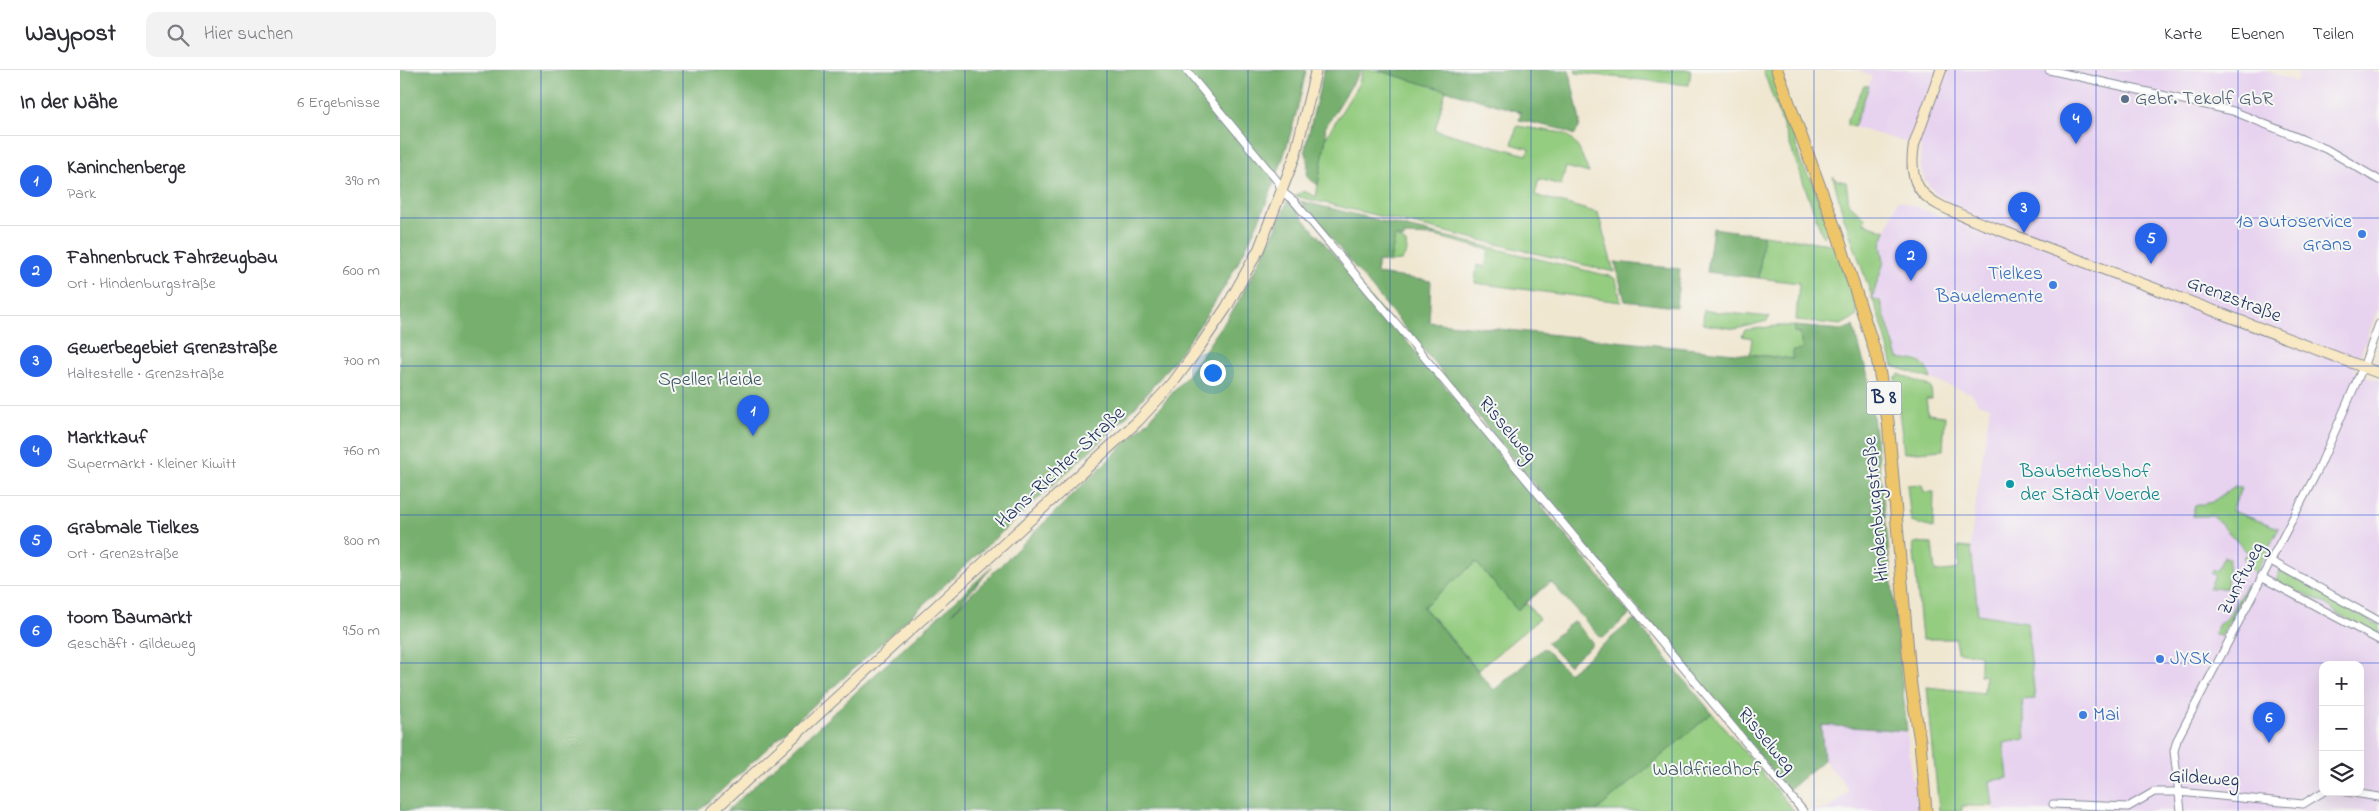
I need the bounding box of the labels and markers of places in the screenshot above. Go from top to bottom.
place label: Gebr. Tekolf GbR [2135,85,2274,114]
marker: Gebr. Tekolf GbR [2119,93,2131,105]
pin: 4 [2060,103,2092,144]
pin: 3 [2008,192,2040,233]
place label: 1a autoservice Grans [2236,208,2352,260]
pin: 5 [2135,223,2167,264]
marker: 1a autoservice Grans [2356,228,2368,240]
pin: 2 [1895,240,1927,281]
place label: Tielkes Bauelemente [1935,260,2043,312]
marker: Tielkes Bauelemente [2047,279,2059,291]
pin: 1 [737,395,769,436]
place label: Baubetriebshof der Stadt Voerde [2019,458,2160,510]
marker: Baubetriebshof der Stadt Voerde [2004,478,2016,490]
place label: JYSK [2170,645,2212,674]
marker: JYSK [2154,653,2166,665]
place label: Mai [2093,701,2120,730]
pin: 6 [2253,702,2285,743]
marker: Mai [2077,709,2089,721]

